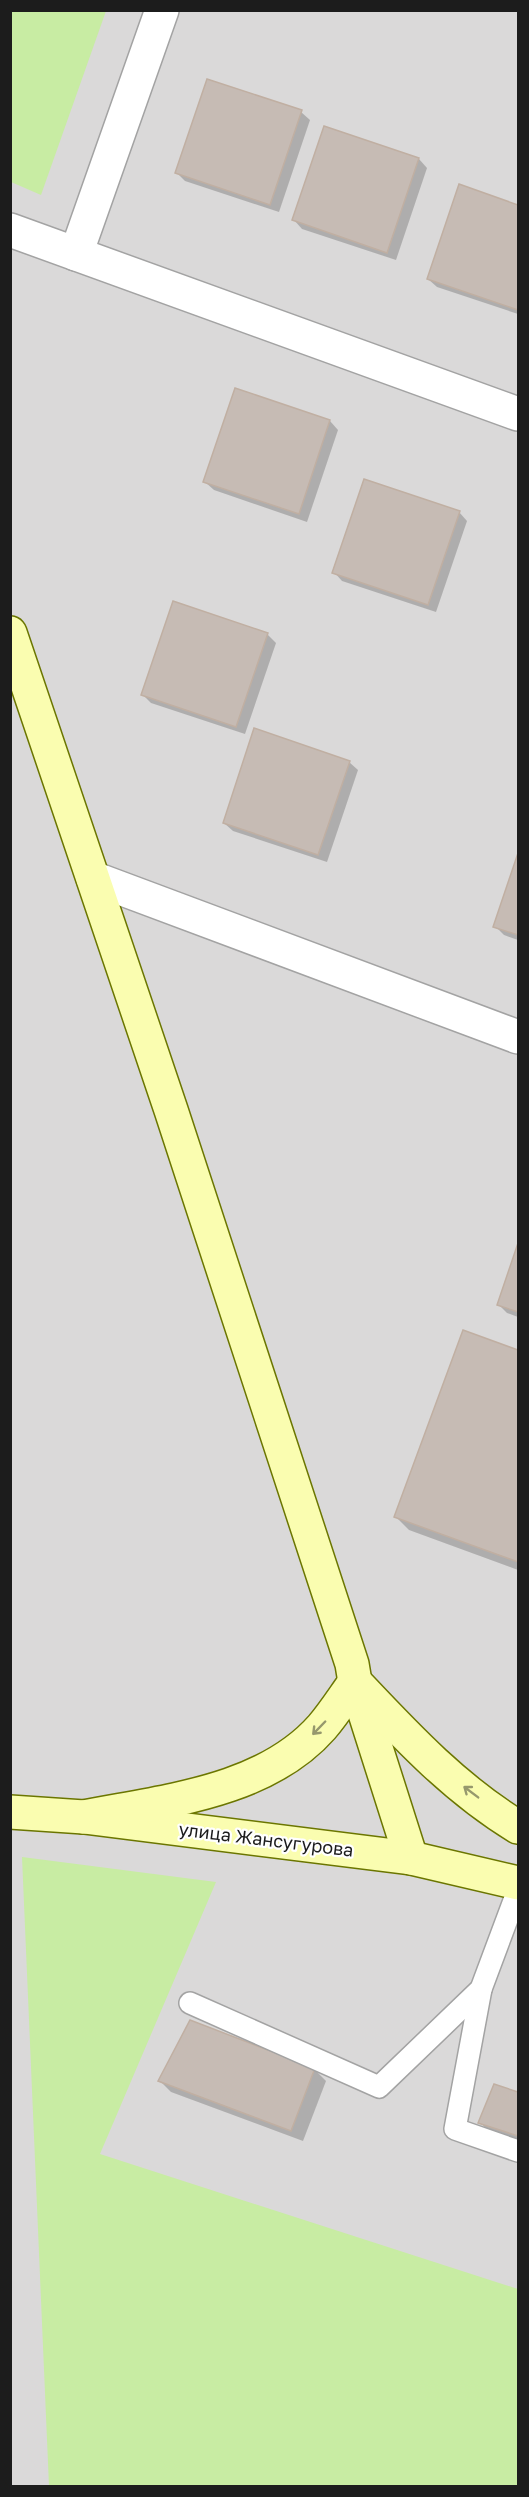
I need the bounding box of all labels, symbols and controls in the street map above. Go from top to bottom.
one-way arrow [312,1720,327,1735]
one-way arrow [464,1786,480,1799]
street label: улица Жансугурова [177,1817,355,1861]

